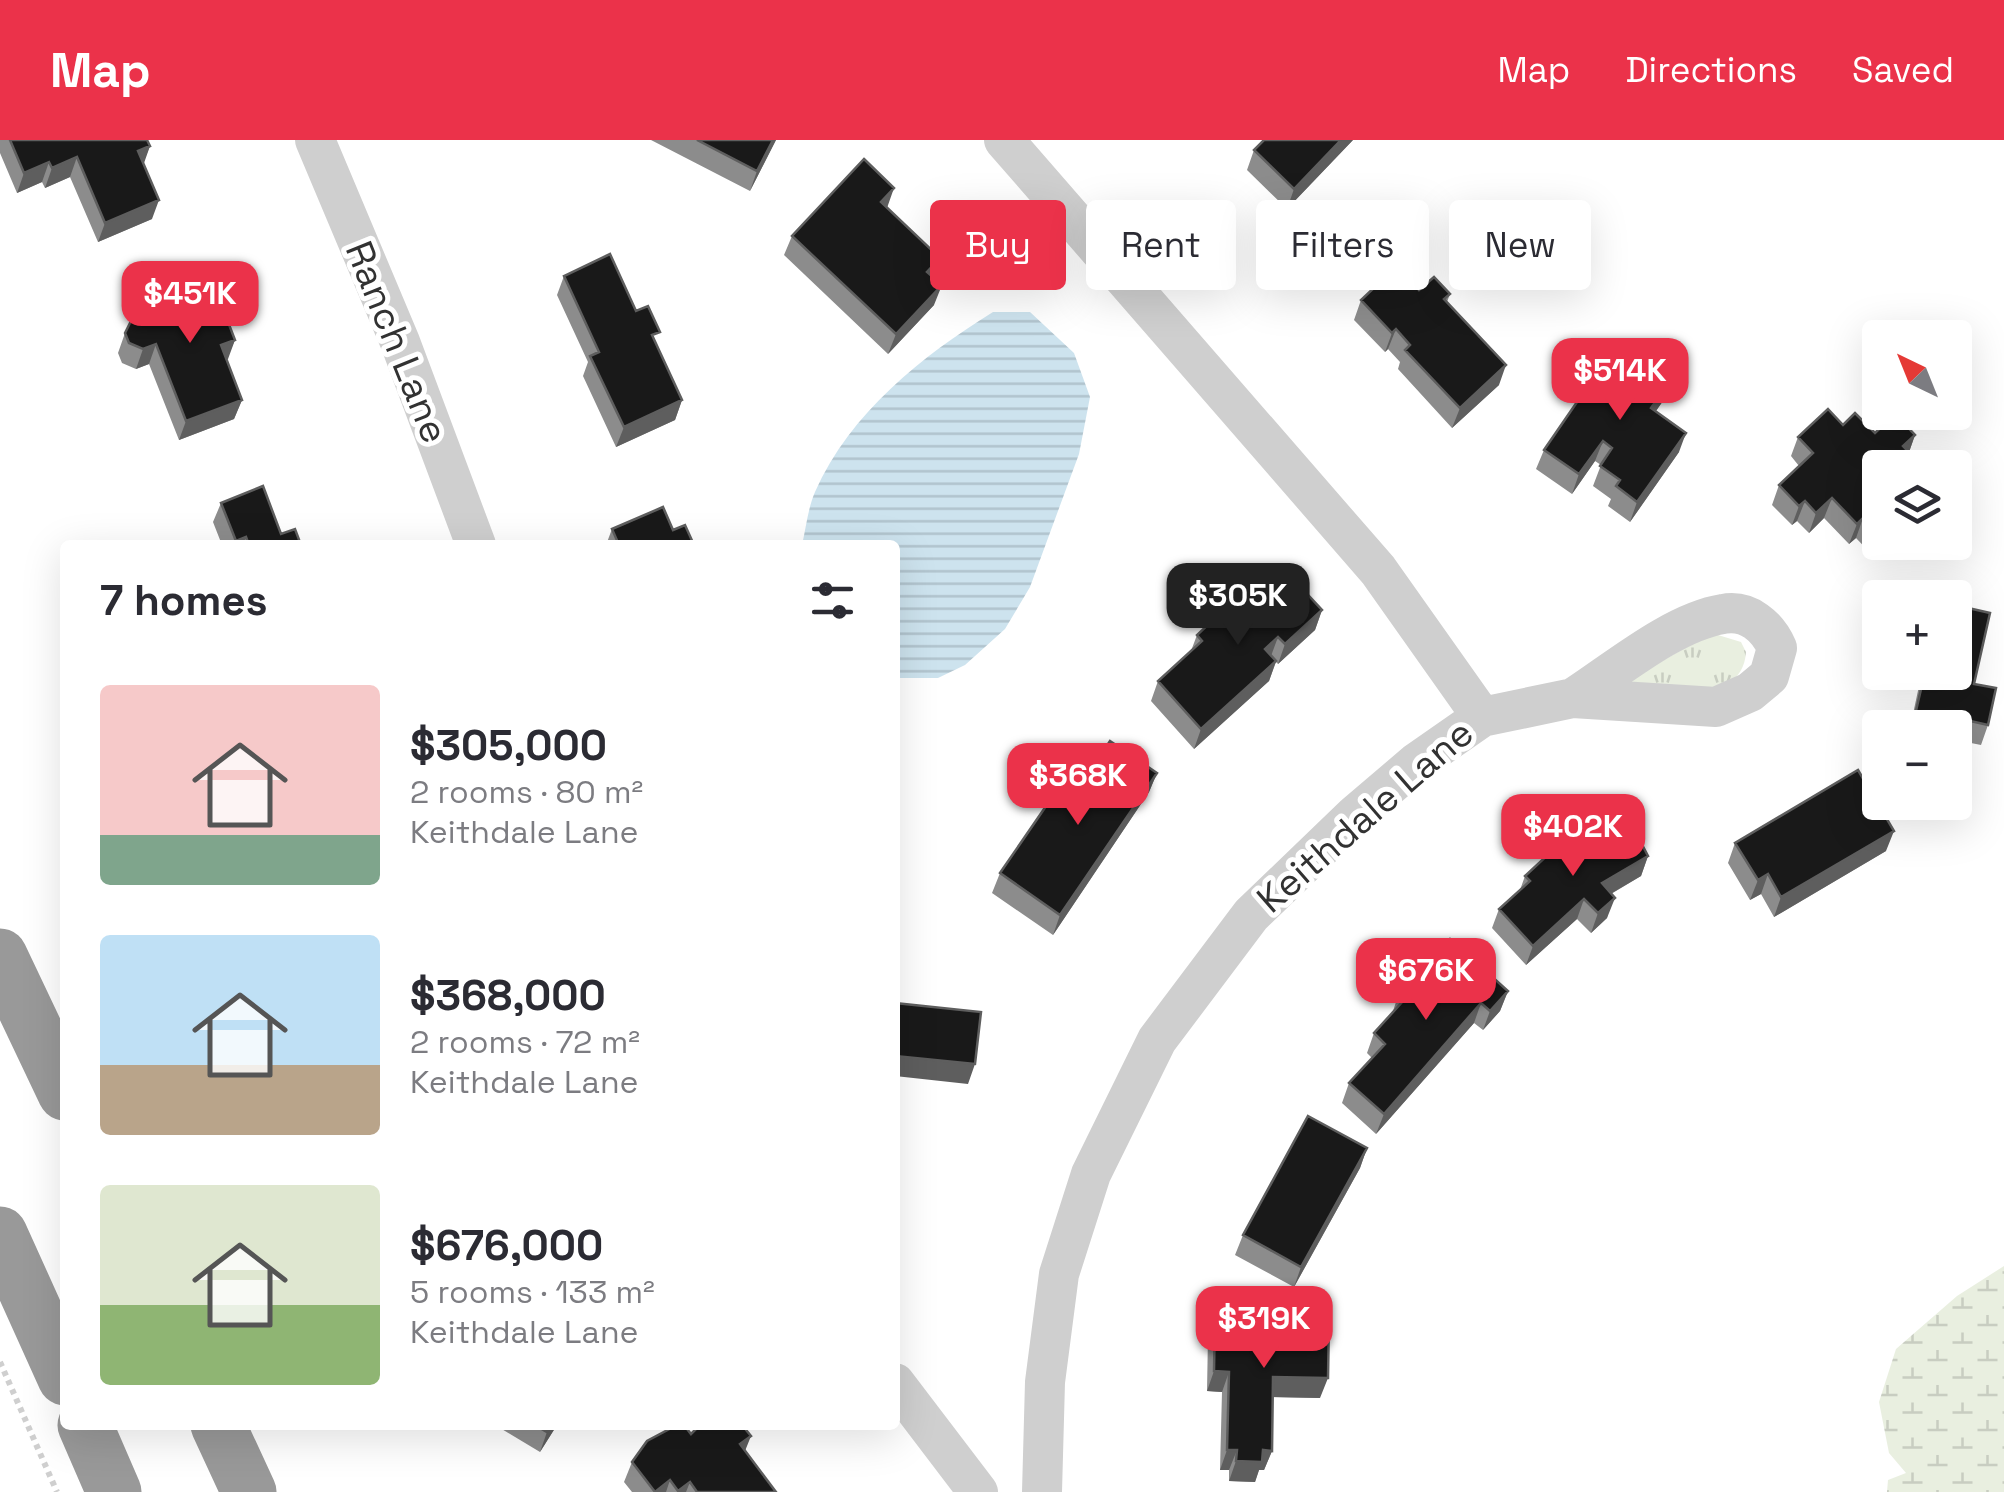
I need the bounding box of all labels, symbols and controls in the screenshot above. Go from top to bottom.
text: Map [50,40,151,101]
text: Map [1497,48,1570,92]
text: Directions [1625,48,1797,92]
text: Saved [1852,48,1954,92]
chip: Buy [930,200,1066,290]
chip: Rent [1086,200,1236,290]
chip: Filters [1256,200,1429,290]
chip: New [1449,200,1591,290]
street label: Ranch Lane [335,234,459,450]
pin: $451K [120,261,260,346]
text: $451K [144,273,236,313]
north arrow [1862,320,1972,430]
map controls [1862,320,1972,820]
pin: $514K [1550,338,1690,423]
text: $514K [1574,350,1666,390]
button: layers [1862,450,1972,560]
pin: $305K [1168,563,1308,648]
icon: filters [805,573,860,628]
text: 7 homes [100,574,268,627]
text: $305K [1189,575,1287,615]
button: + [1862,580,1972,690]
street label: Keithdale Lane [1247,709,1483,923]
button: − [1862,710,1972,820]
text: $305,000 [410,719,607,772]
icon: home [180,725,300,845]
pin: $368K [1008,743,1148,828]
text: $368K [1029,755,1127,795]
text: 2 rooms · 80 m² [410,772,643,812]
pin: $402K [1503,794,1643,879]
text: $402K [1523,806,1623,846]
text: Keithdale Lane [410,812,638,852]
pin: $676K [1356,938,1496,1023]
text: $676K [1378,950,1474,990]
text: $368,000 [410,969,606,1022]
icon: home [180,975,300,1095]
text: 2 rooms · 72 m² [410,1022,640,1062]
text: Keithdale Lane [410,1062,638,1102]
text: $676,000 [410,1219,603,1272]
icon: home [180,1225,300,1345]
text: 5 rooms · 133 m² [410,1272,655,1312]
pin: $319K [1194,1286,1334,1371]
text: $319K [1218,1298,1310,1338]
text: Keithdale Lane [410,1312,638,1352]

